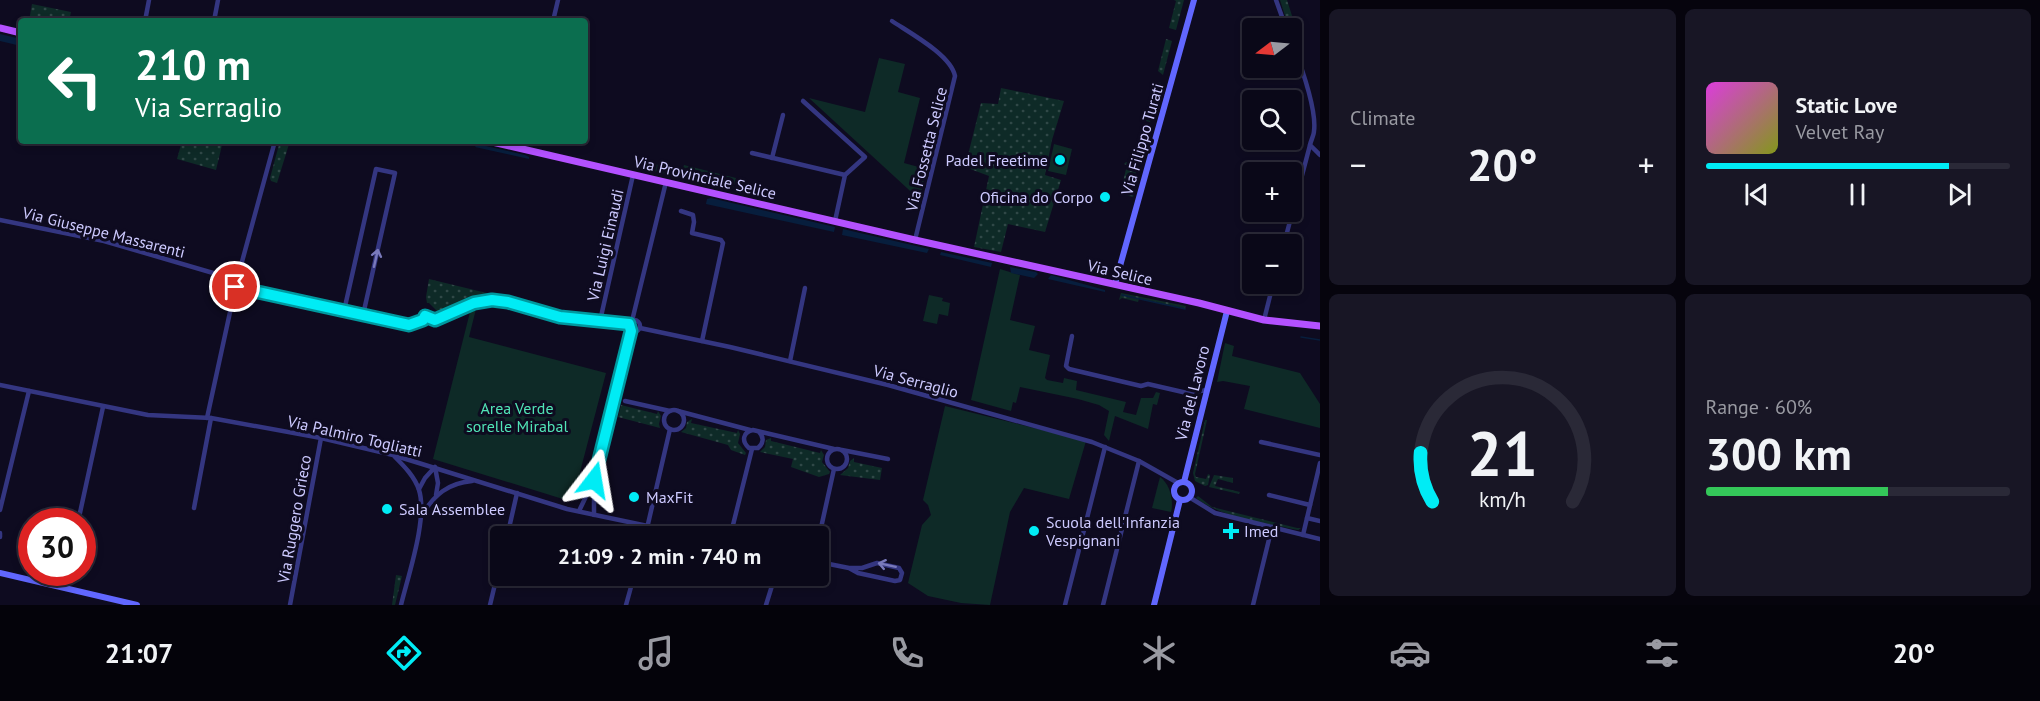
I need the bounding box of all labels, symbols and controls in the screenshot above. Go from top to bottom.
north arrow [1242,18,1302,78]
map controls [1242,18,1302,294]
text: 210 m [135,37,251,92]
icon: left [36,42,114,120]
street label: Via Filippo Turati [1116,81,1168,198]
street label: Via Fossetta Selice [901,85,951,214]
text: Via Serraglio [135,90,282,124]
button: search [1242,90,1302,150]
text: Static Love [1796,91,1898,119]
text: Climate [1350,105,1416,131]
text: Velvet Ray [1796,119,1884,145]
text: 20° [1467,135,1538,193]
text: − [1350,143,1367,186]
text: + [1638,143,1654,186]
place label: Padel Freetime [945,150,1048,170]
street label: Via Provinciale Selice [631,151,778,203]
marker: Padel Freetime [1053,153,1067,167]
button: + [1242,162,1302,222]
icon: previous [1740,178,1773,211]
icon: pause [1841,178,1874,211]
icon: next [1943,178,1976,211]
street label: Via Luigi Einaudi [582,187,628,304]
place label: Oficina do Corpo [980,187,1093,207]
marker: Oficina do Corpo [1098,190,1112,204]
street label: Via Giuseppe Massarenti [20,202,187,262]
button: − [1242,234,1302,294]
one-way arrow [371,249,382,268]
street label: Via Selice [1085,255,1154,289]
pin [209,261,260,312]
icon: arrive [218,270,251,303]
street label: Via del Lavoro [1170,343,1213,444]
street label: Via Serraglio [870,360,961,402]
text: Range · 60% [1706,394,1812,420]
park label: Area Verde sorelle Mirabal [466,398,568,436]
street label: Via Palmiro Togliatti [285,411,424,461]
text: 21 [1467,412,1538,493]
text: 300 km [1706,424,1852,482]
position arrow [562,448,626,512]
street label: Via Ruggero Grieco [273,453,315,586]
text: km/h [1479,485,1526,513]
place label: MaxFit [646,487,693,507]
marker: MaxFit [627,490,641,504]
place label: Sala Assemblee [399,499,505,519]
marker: Sala Assemblee [380,502,394,516]
speed limit sign: 30 [18,508,96,586]
place label: Scuola dell'Infanzia Vespignani [1045,512,1180,550]
place label: Imed [1244,521,1278,541]
marker: Imed [1222,522,1240,540]
marker: Scuola dell'Infanzia Vespignani [1027,524,1041,538]
text: 21:09 · 2 min · 740 m [558,542,761,570]
one-way arrow [878,559,898,570]
icon: directions [383,632,425,674]
icon: music [635,632,677,674]
icon: phone [886,632,928,674]
icon: climate [1138,632,1180,674]
icon: car [1389,632,1431,674]
icon: filters [1641,632,1683,674]
text: 21:07 [105,636,173,670]
text: 20° [1893,636,1935,670]

